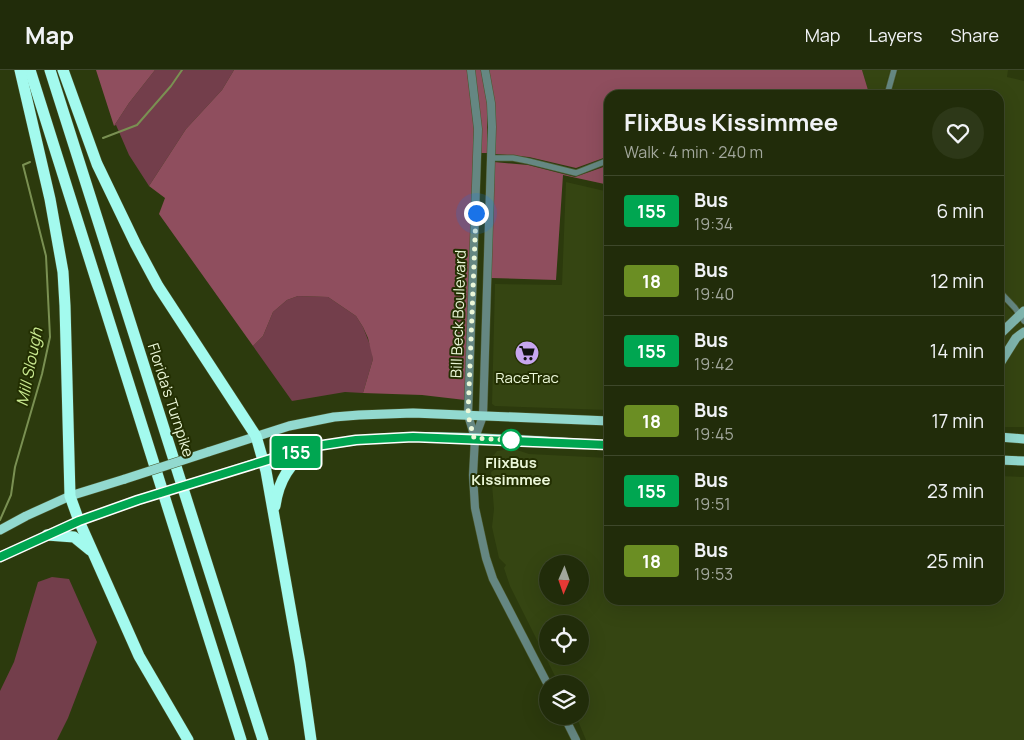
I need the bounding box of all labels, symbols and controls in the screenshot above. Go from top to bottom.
text: Map [25,18,74,51]
text: Map [805,23,840,47]
text: Layers [868,23,922,47]
text: Share [950,23,999,47]
text: FlixBus Kissimmee [624,105,838,138]
button: heart [932,107,984,159]
text: Walk · 4 min · 240 m [624,141,763,163]
text: Bus [694,187,728,213]
text: 6 min [937,198,984,224]
text: 155 [637,199,666,223]
your location [464,201,489,226]
text: 19:34 [694,213,733,235]
street label: Bill Beck Boulevard [445,250,471,378]
text: Bus [694,257,728,283]
text: 12 min [930,268,984,294]
text: 18 [642,269,661,293]
text: 19:40 [694,283,734,305]
water label: Mill Slough [11,325,47,408]
text: Bus [694,327,728,353]
text: 14 min [930,338,984,364]
text: 155 [637,339,666,363]
street label: Florida's Turnpike [143,340,199,460]
supermarket icon: RaceTrac [514,340,540,366]
text: 19:42 [694,353,734,375]
place label: RaceTrac [495,367,559,388]
text: Bus [694,397,728,423]
text: 17 min [931,408,984,434]
text: 18 [642,409,661,433]
text: 19:45 [694,423,734,445]
marker: FlixBus Kissimmee [500,429,522,451]
line badge: 155 [267,436,325,468]
text: 155 [282,440,310,464]
place label: FlixBus Kissimmee [471,452,551,490]
text: Bus [694,467,728,493]
text: 23 min [927,478,984,504]
text: 155 [637,479,666,503]
text: 19:51 [694,493,730,515]
text: Bus [694,537,728,563]
text: 25 min [927,548,984,574]
text: 18 [642,549,661,573]
north arrow [539,555,589,605]
map controls [539,555,589,725]
text: 19:53 [694,563,733,585]
button: locate [539,615,589,665]
button: layers [539,675,589,725]

